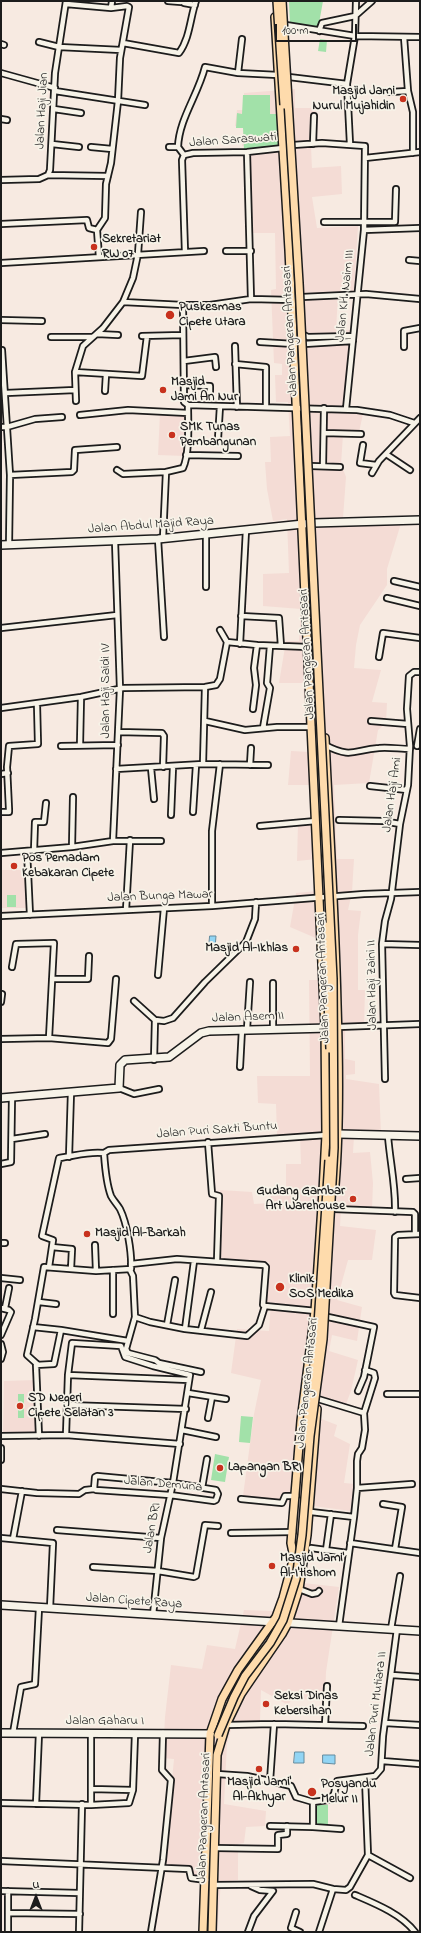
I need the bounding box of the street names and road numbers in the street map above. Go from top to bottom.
street label: Jalan Haji Jian [33,72,53,150]
street label: Jalan Saraswati [189,130,277,152]
street label: Jalan KH. Naim III [333,249,359,343]
street label: Jalan Pangeran Antasari [280,265,302,397]
street label: Jalan Abdul Majid Raya [88,514,214,538]
street label: Jalan Pangeran Antasari [297,588,319,720]
street label: Jalan Haji Saidi IV [99,644,115,738]
street label: Jalan Haji Ami [380,757,406,833]
street label: Jalan Bunga Mawar [107,887,213,907]
street label: Jalan Pangeran Antasari [314,912,334,1044]
street label: Jalan Haji Zaini II [364,940,382,1030]
street label: Jalan Asem II [212,1009,284,1027]
street label: Jalan Puri Sakti Buntu [156,1119,278,1143]
street label: Jalan Pangeran Antasari [293,1317,323,1449]
street label: Jalan Demuna [123,1474,203,1496]
street label: Jalan BRI [141,1501,165,1555]
street label: Jalan Cipete Raya [85,1591,183,1613]
street label: Jalan Puri Mutiara II [363,1651,391,1757]
street label: Jalan Gaharu I [66,1714,144,1730]
street label: Jalan Pangeran Antasari [195,1752,215,1884]

